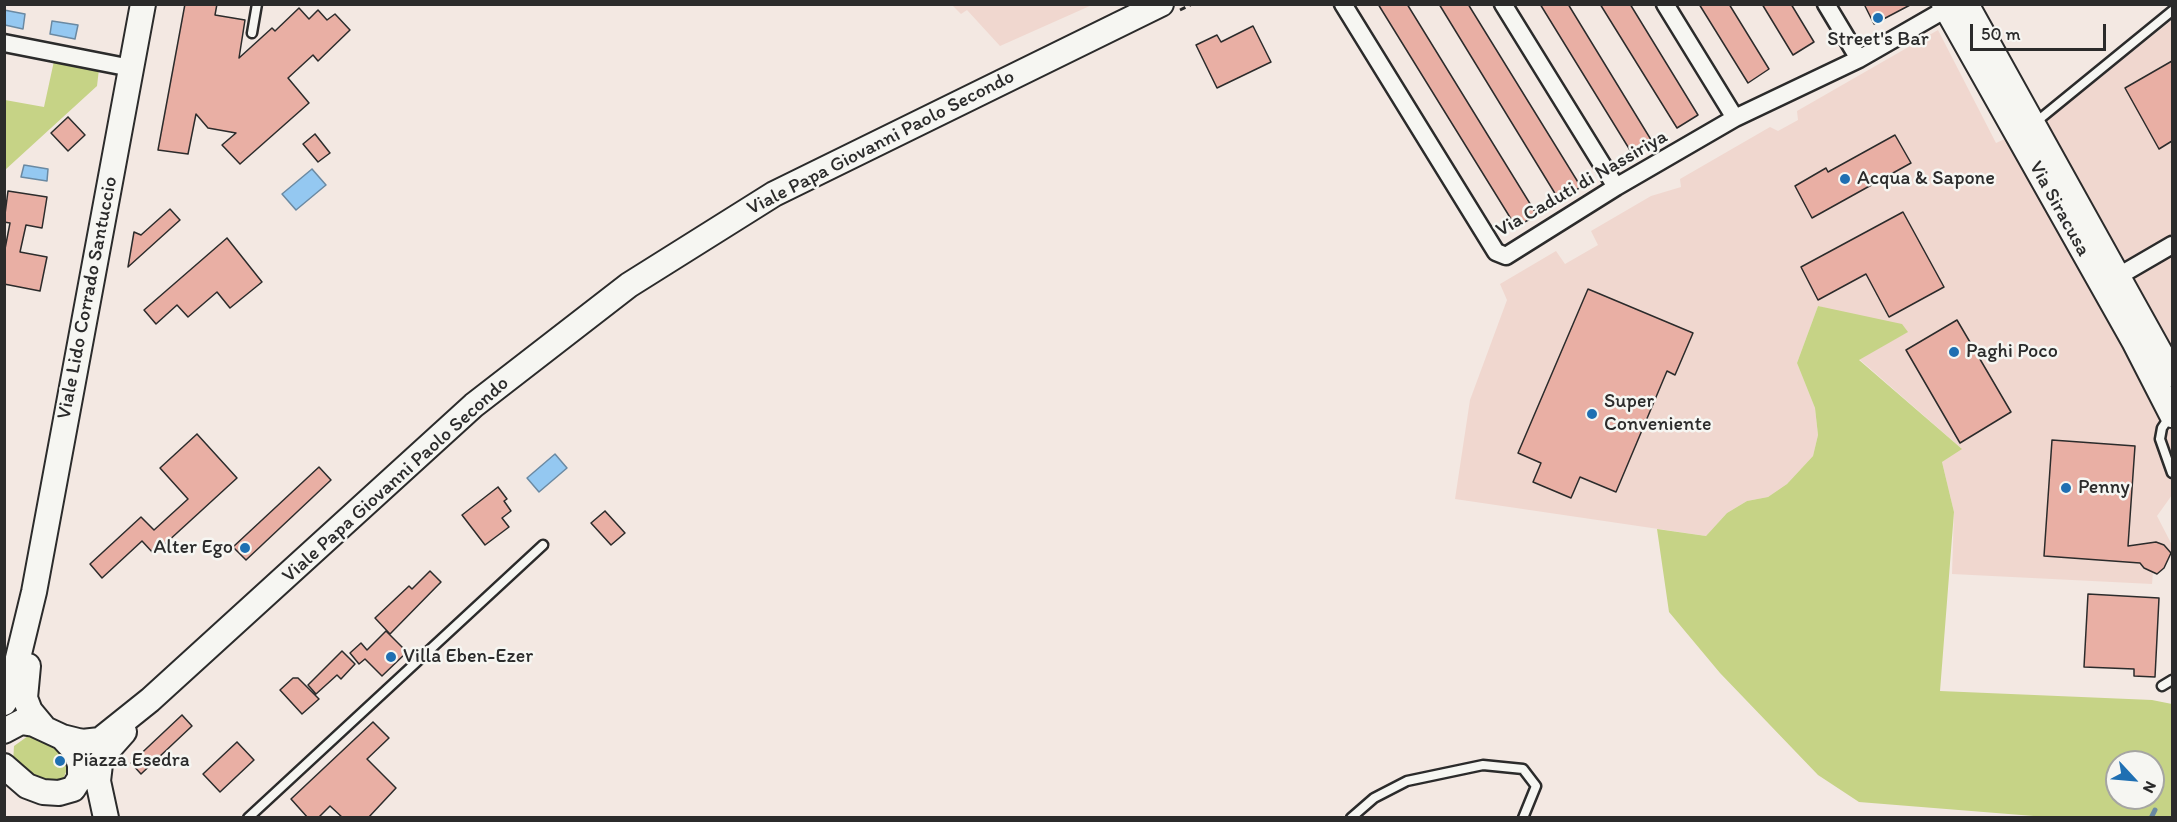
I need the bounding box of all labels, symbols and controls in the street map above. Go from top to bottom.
marker: Street's Bar [1871,11,1885,25]
scale bar [1973,12,2110,50]
text: 50 m [1981,23,2021,45]
place label: Street's Bar [1827,28,1929,52]
street label: Viale Papa Giovanni Paolo Secondo [743,65,1019,221]
street label: Via Caduti di Nassiriya [1492,125,1672,243]
street label: Via Siracusa [2023,157,2095,261]
place label: Acqua & Sapone [1857,167,1995,191]
marker: Acqua & Sapone [1838,172,1852,186]
street label: Viale Lido Corrado Santuccio [53,175,123,421]
place label: Paghi Poco [1966,340,2058,364]
marker: Paghi Poco [1947,345,1961,359]
street label: Viale Papa Giovanni Paolo Secondo [278,372,514,588]
place label: Super Conveniente [1604,390,1711,437]
marker: Super Conveniente [1585,407,1599,421]
place label: Penny [2078,476,2130,500]
marker: Penny [2059,481,2073,495]
place label: Alter Ego [154,536,233,560]
marker: Alter Ego [238,541,252,555]
place label: Villa Eben-Ezer [403,645,533,669]
marker: Villa Eben-Ezer [384,650,398,664]
place label: Piazza Esedra [72,749,190,773]
north arrow [2105,750,2165,810]
marker: Piazza Esedra [53,754,67,768]
text: N [2139,778,2161,796]

